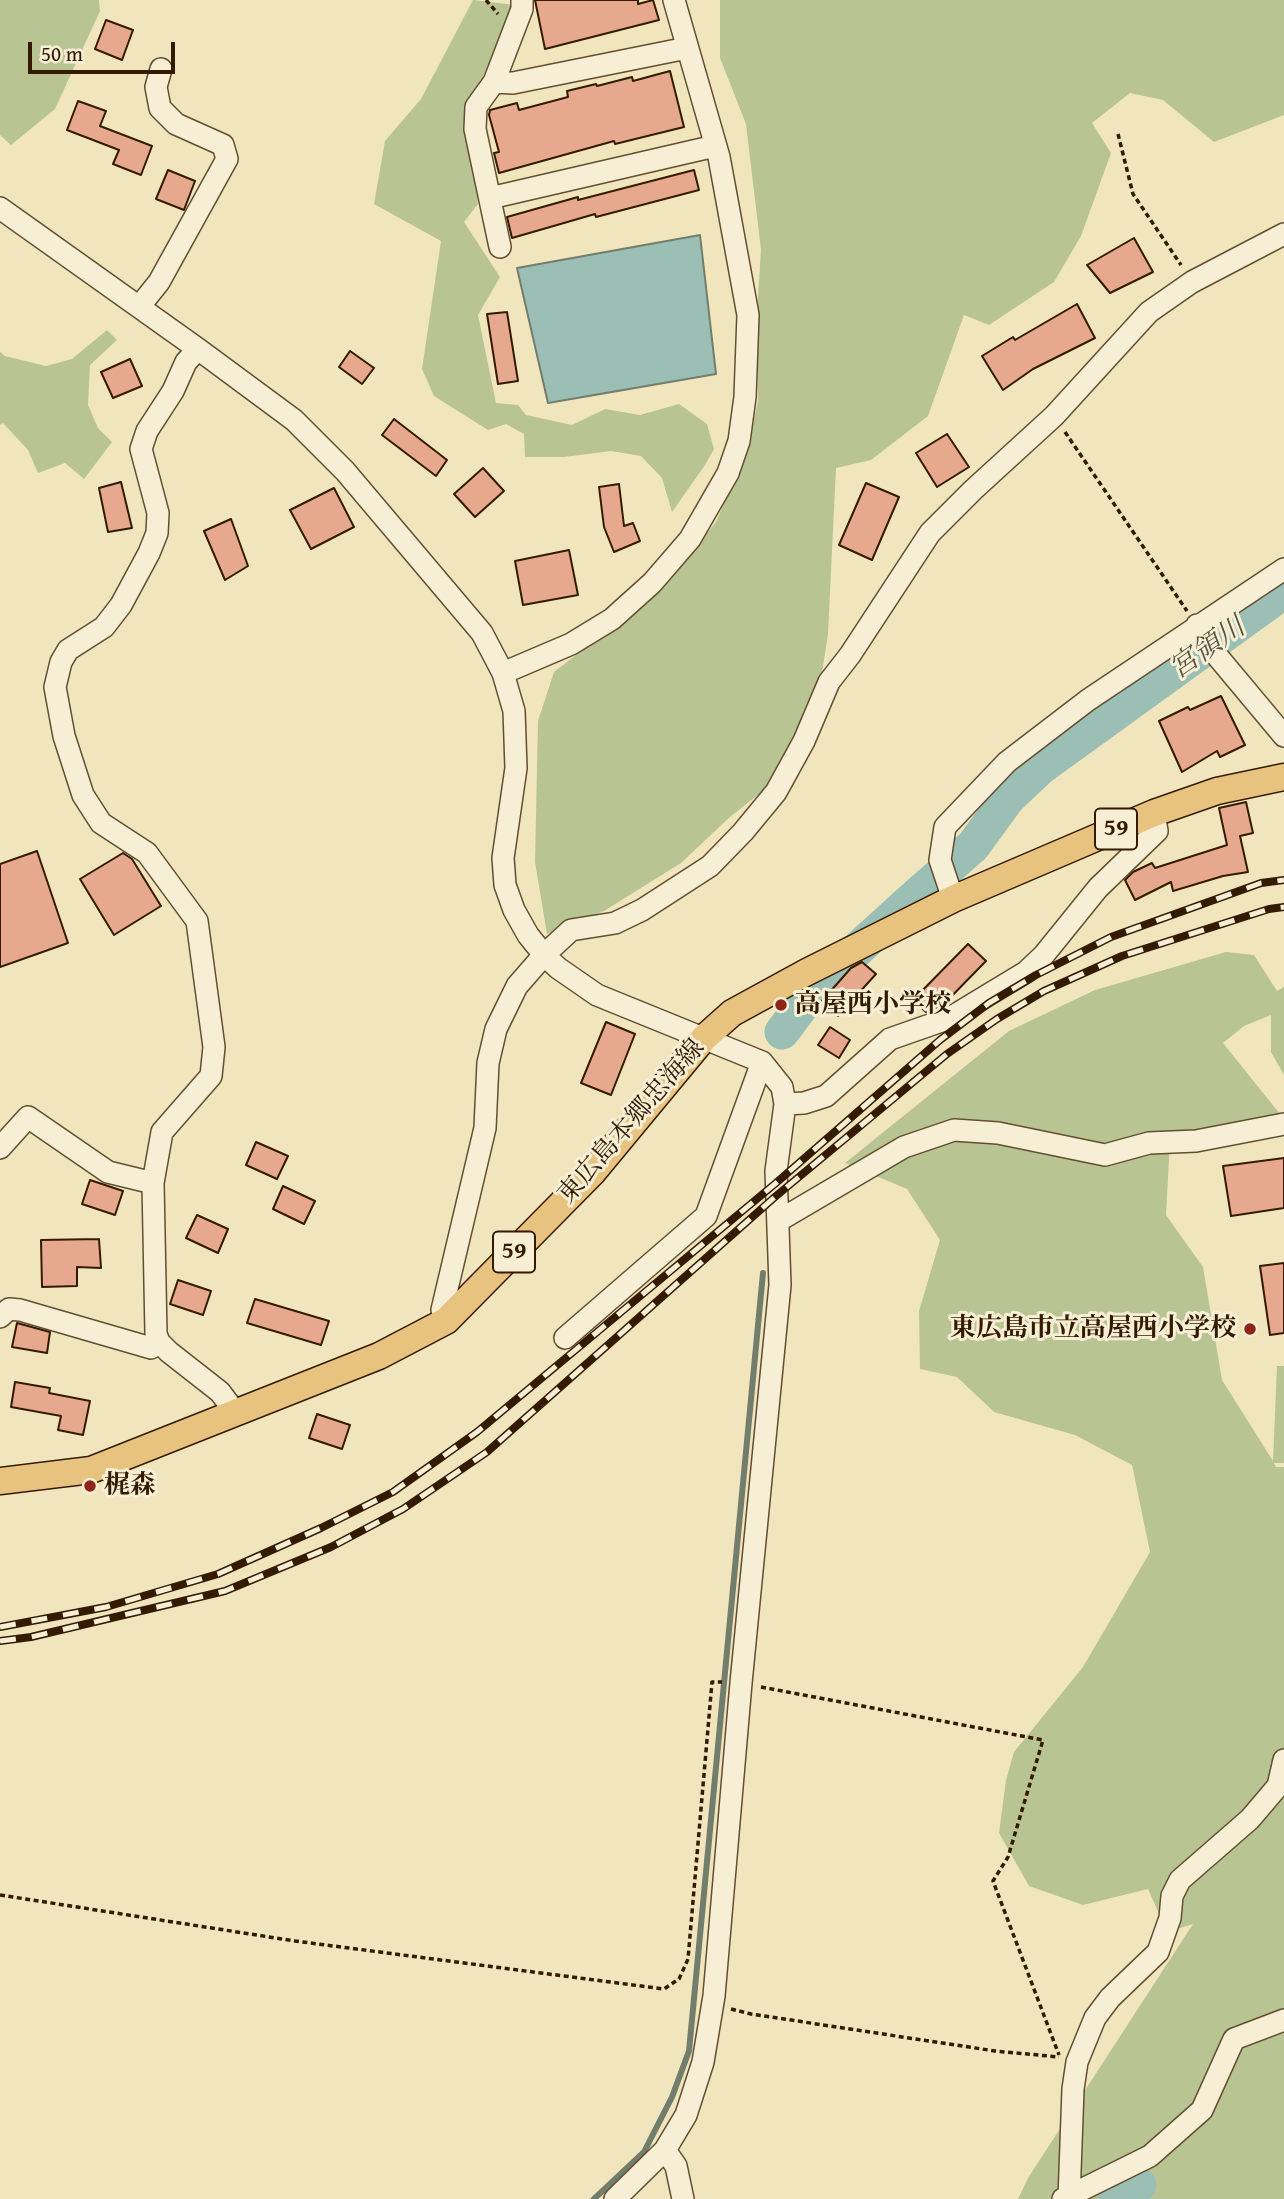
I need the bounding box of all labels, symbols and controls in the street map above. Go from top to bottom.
scale bar [32,28,178,72]
text: 50 m [41,38,83,69]
water label: 宮領川 [1164,611,1252,687]
road number: 59 [1095,808,1137,850]
place label: 高屋西小学校 [795,989,951,1021]
marker: 高屋西小学校 [773,997,789,1013]
street label: 東広島本郷忠海線 [552,1033,712,1211]
road number: 59 [493,1232,535,1272]
place label: 東広島市立高屋西小学校 [950,1313,1236,1345]
marker: 東広島市立高屋西小学校 [1242,1321,1258,1337]
place label: 梶森 [104,1470,156,1502]
marker: 梶森 [82,1478,98,1494]

